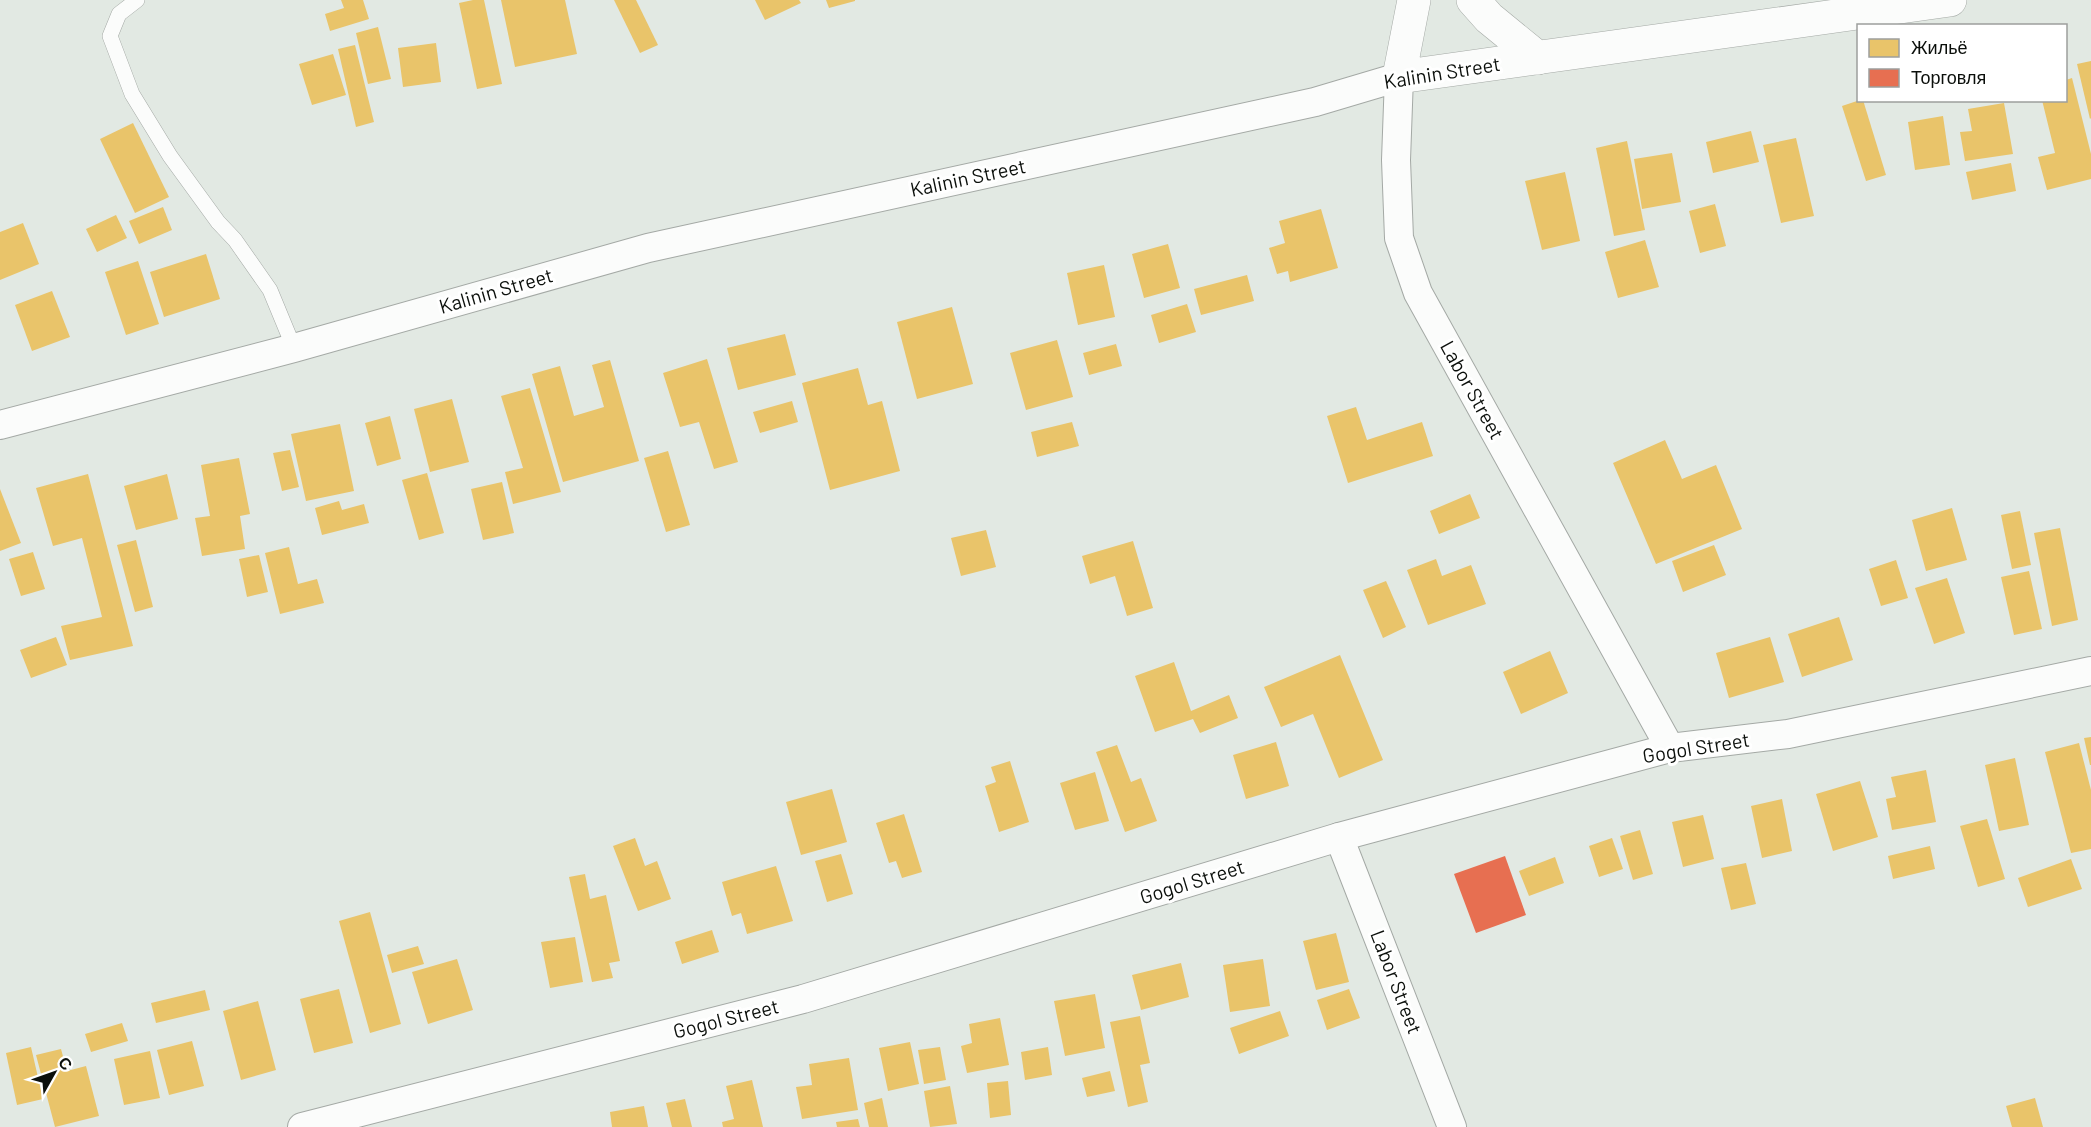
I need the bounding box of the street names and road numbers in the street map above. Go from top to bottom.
street label: Kalinin Street [1382,51,1502,93]
street label: Kalinin Street [908,153,1028,201]
street label: Kalinin Street [436,262,555,318]
street label: Labor Street [1436,336,1510,443]
street label: Gogol Street [1641,727,1751,767]
street label: Gogol Street [1137,854,1247,908]
street label: Labor Street [1366,926,1428,1037]
street label: Gogol Street [670,993,781,1043]

